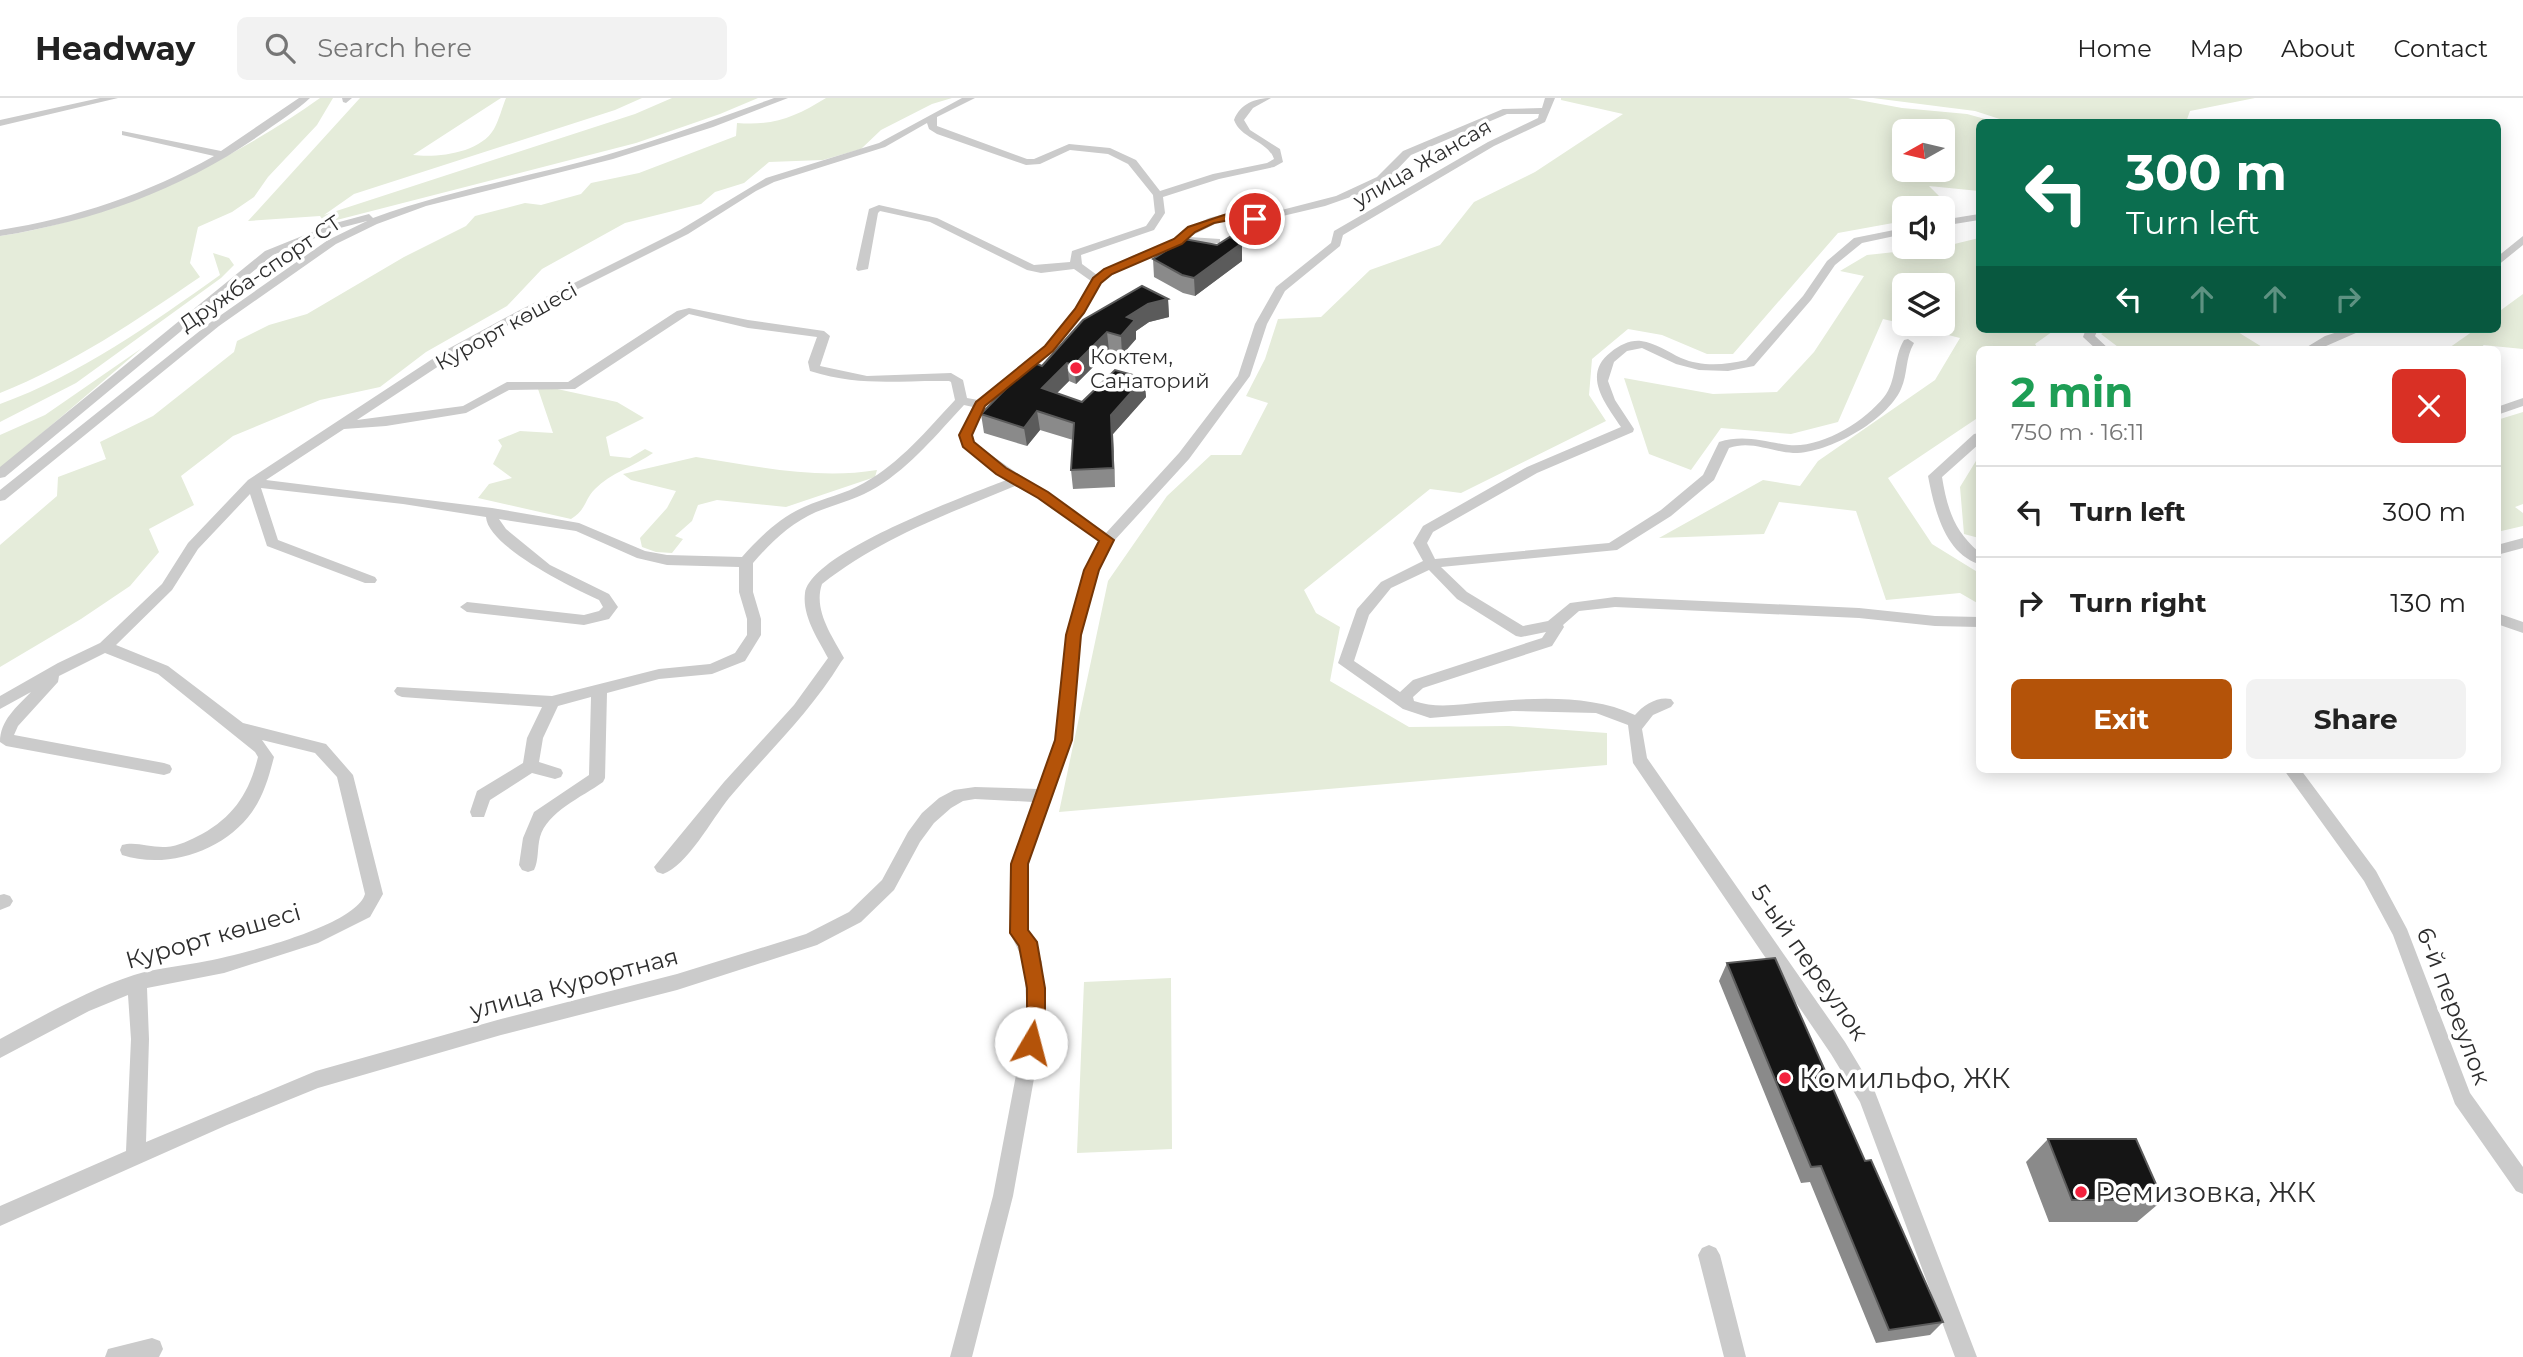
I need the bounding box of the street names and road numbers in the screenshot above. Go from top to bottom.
street label: улица Жансая [1348,113,1495,213]
street label: Дружба-спорт СТ [175,209,346,336]
street label: Курорт көшесі [431,277,581,375]
street label: 5-ый переулок [1745,878,1875,1046]
street label: Курорт көшесі [122,897,304,975]
street label: 6-й переулок [2411,923,2497,1089]
street label: улица Курортная [466,941,681,1025]

